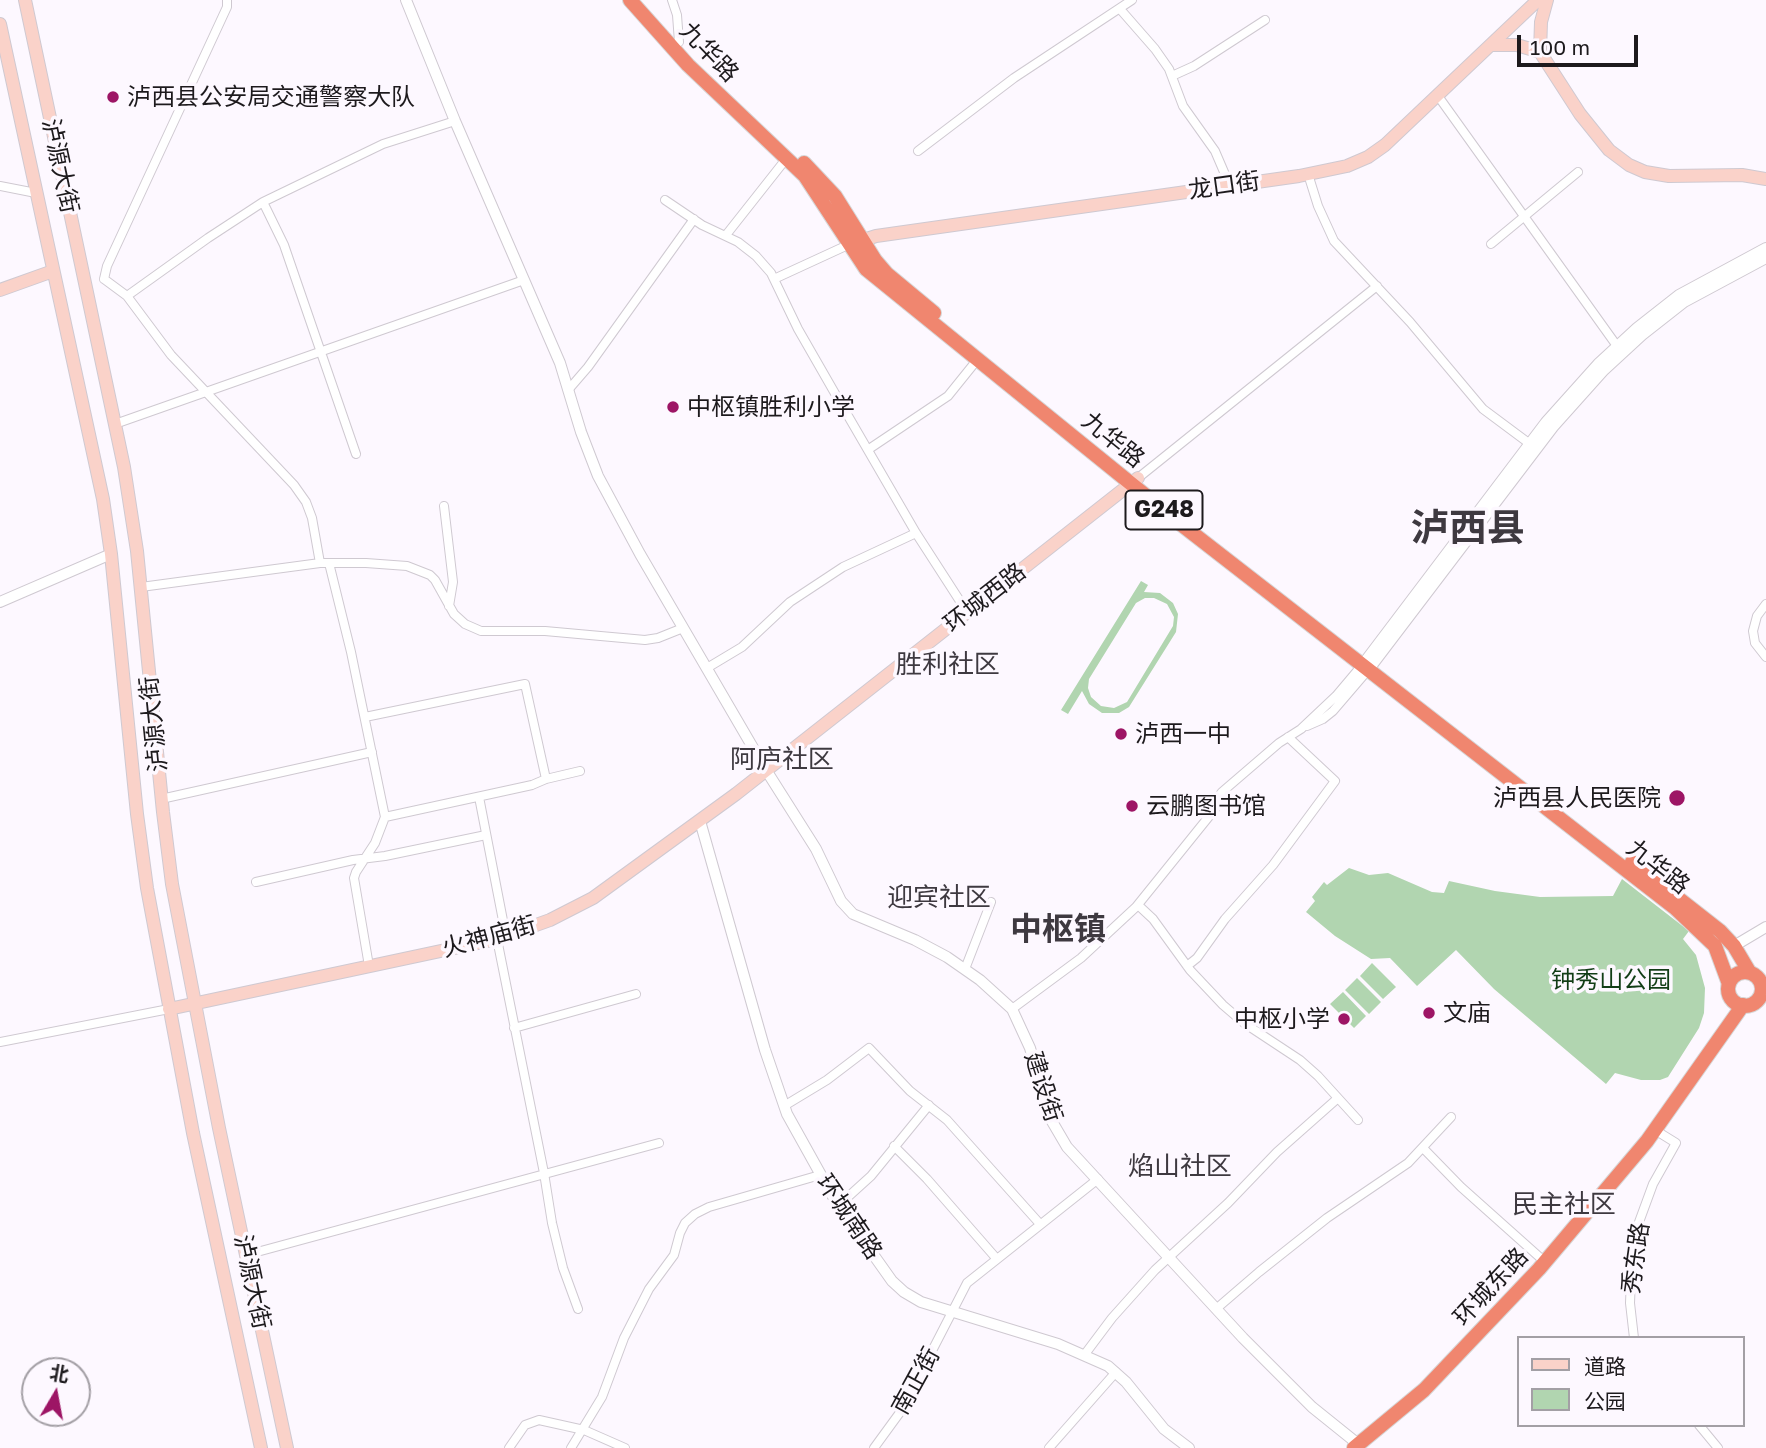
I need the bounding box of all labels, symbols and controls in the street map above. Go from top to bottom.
street label: 九华路 [674,16,744,88]
scale bar [1521,21,1642,65]
text: 100 m [1530,34,1590,60]
place label: 泸西县公安局交通警察大队 [127,83,415,111]
marker: 泸西县公安局交通警察大队 [105,89,121,105]
street label: 泸源大街 [36,116,84,216]
street label: 龙口街 [1186,167,1262,205]
place label: 中枢镇胜利小学 [687,393,855,421]
marker: 中枢镇胜利小学 [665,399,681,415]
street label: 九华路 [1076,406,1150,474]
road number: G248 [1126,490,1202,530]
district label: 泸西县 [1411,506,1525,552]
street label: 环城西路 [938,557,1032,639]
district label: 胜利社区 [896,649,1000,681]
street label: 泸源大街 [135,675,173,773]
place label: 泸西一中 [1135,720,1231,748]
marker: 泸西一中 [1113,726,1129,742]
district label: 阿庐社区 [730,744,834,776]
place label: 泸西县人民医院 [1493,784,1661,812]
marker: 泸西县人民医院 [1667,788,1687,808]
place label: 云鹏图书馆 [1146,792,1266,820]
marker: 云鹏图书馆 [1124,798,1140,814]
street label: 九华路 [1621,833,1695,901]
district label: 迎宾社区 [887,882,991,914]
street label: 火神庙街 [439,911,539,963]
district label: 中枢镇 [1010,911,1106,949]
park label: 钟秀山公园 [1551,966,1671,994]
place label: 文庙 [1443,999,1491,1027]
place label: 中枢小学 [1234,1005,1330,1033]
marker: 文庙 [1421,1005,1437,1021]
marker: 中枢小学 [1336,1011,1352,1027]
street label: 建设街 [1018,1048,1068,1126]
district label: 焰山社区 [1128,1151,1232,1183]
street label: 环城南路 [810,1169,888,1265]
district label: 民主社区 [1512,1189,1616,1221]
street label: 秀东路 [1617,1220,1655,1296]
street label: 泸源大街 [228,1232,276,1332]
street label: 环城东路 [1448,1242,1534,1332]
legend [1518,1336,1745,1427]
street label: 南正街 [886,1343,946,1419]
text: 道路 [1584,1353,1626,1379]
north arrow [21,1357,91,1427]
text: 北 [48,1360,71,1386]
text: 公园 [1584,1388,1626,1414]

